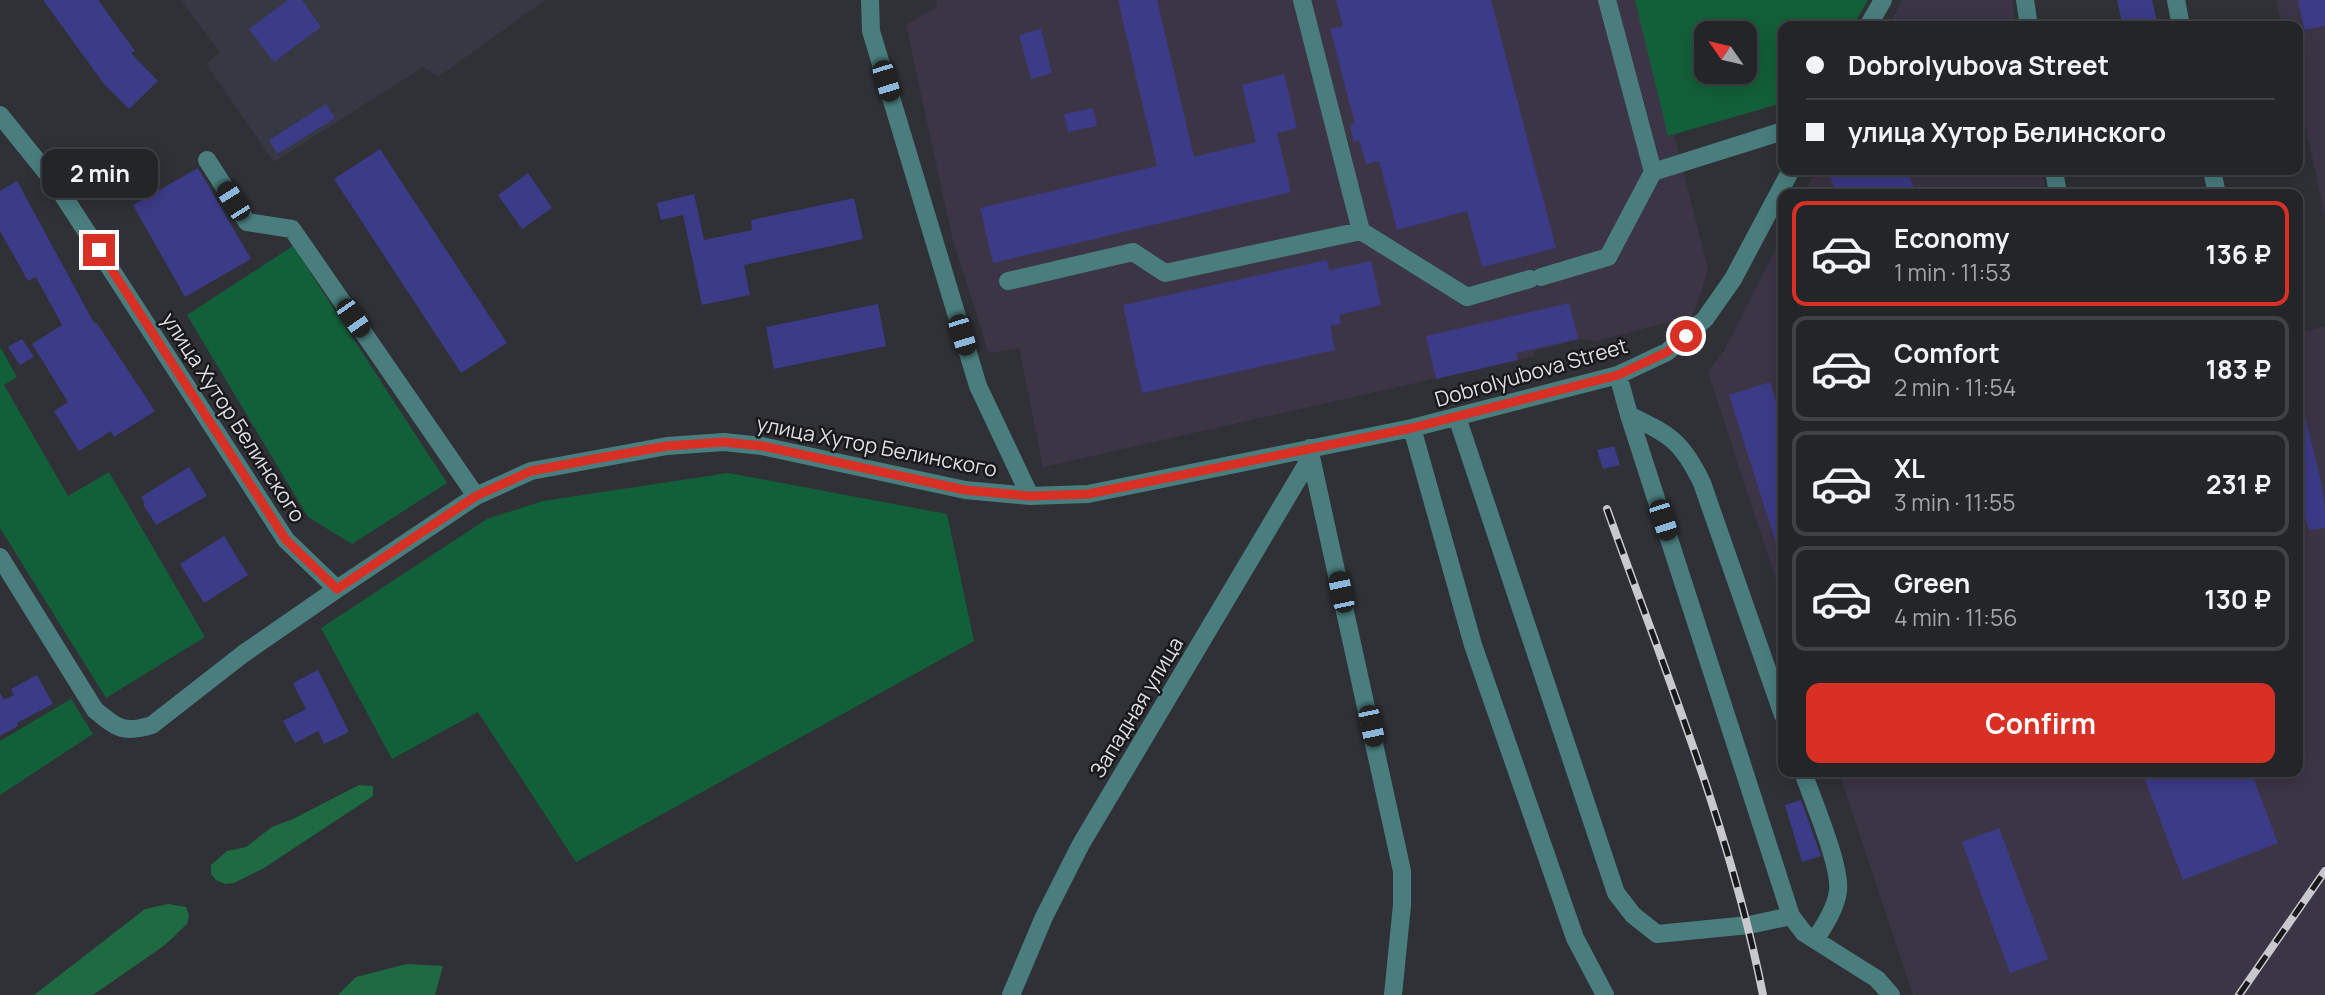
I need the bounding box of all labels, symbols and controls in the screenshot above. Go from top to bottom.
north arrow [1694,21,1757,84]
map controls [1694,21,1757,84]
text: Dobrolyubova Street [1848,47,2109,83]
car [870,58,903,104]
text: улица Хутор Белинского [1848,114,2166,150]
callout: 2 min [41,148,157,198]
text: 2 min [70,157,130,189]
car [213,178,254,224]
text: Economy [1894,220,2009,256]
icon: car [1810,222,1873,285]
route end [83,234,115,266]
text: 136 ₽ [2205,236,2271,272]
text: 1 min · 11:53 [1894,256,2011,288]
car [333,295,374,341]
street label: улица Хутор Белинского [156,307,312,527]
car [946,312,979,358]
route start [1670,320,1702,352]
street label: Dobrolyubova Street [1431,331,1631,413]
text: Comfort [1894,335,2000,371]
icon: car [1810,337,1873,400]
text: 183 ₽ [2206,351,2271,387]
text: 2 min · 11:54 [1894,371,2016,403]
street label: улица Хутор Белинского [754,409,1000,483]
text: XL [1894,450,1925,486]
icon: car [1810,452,1873,515]
text: 231 ₽ [2206,466,2271,502]
text: 3 min · 11:55 [1894,486,2016,518]
car [1647,497,1680,543]
text: Green [1894,565,1970,601]
icon: car [1810,567,1873,630]
car [1327,569,1356,615]
text: 130 ₽ [2204,581,2271,617]
text: 4 min · 11:56 [1894,601,2017,633]
street label: Западная улица [1083,631,1189,783]
button: Confirm [1806,683,2275,763]
car [1357,703,1386,749]

